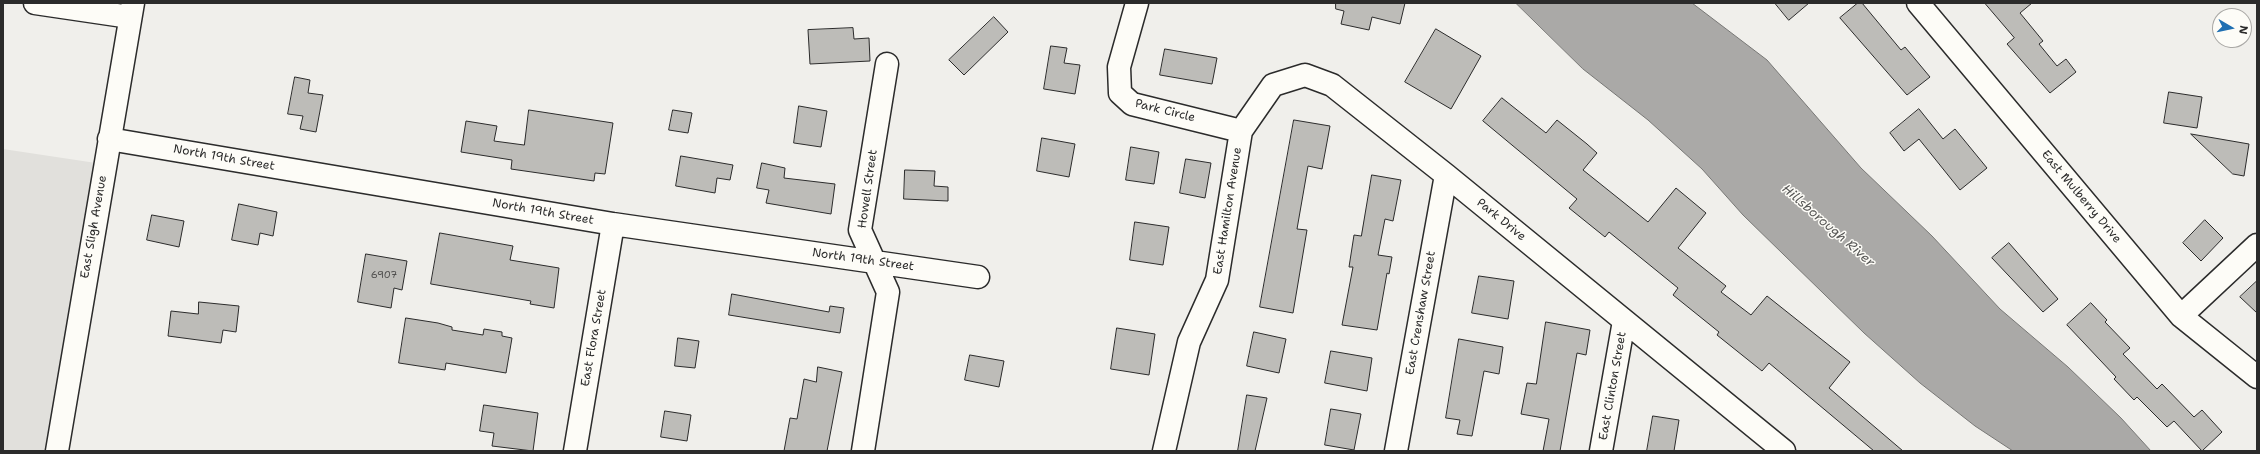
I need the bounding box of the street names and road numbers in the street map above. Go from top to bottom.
street label: Park Circle [1133,97,1197,125]
street label: North 19th Street [172,142,276,174]
street label: East Hamilton Avenue [1211,146,1245,276]
street label: East Mulberry Drive [2038,148,2124,246]
street label: Howell Street [855,149,881,229]
street label: East Sligh Avenue [78,174,110,280]
street label: North 19th Street [491,196,595,228]
street label: Park Drive [1473,196,1529,244]
street label: North 19th Street [811,246,915,274]
street label: East Crenshaw Street [1403,250,1439,376]
street label: East Flora Street [578,288,610,388]
street label: East Clinton Street [1596,331,1630,441]

